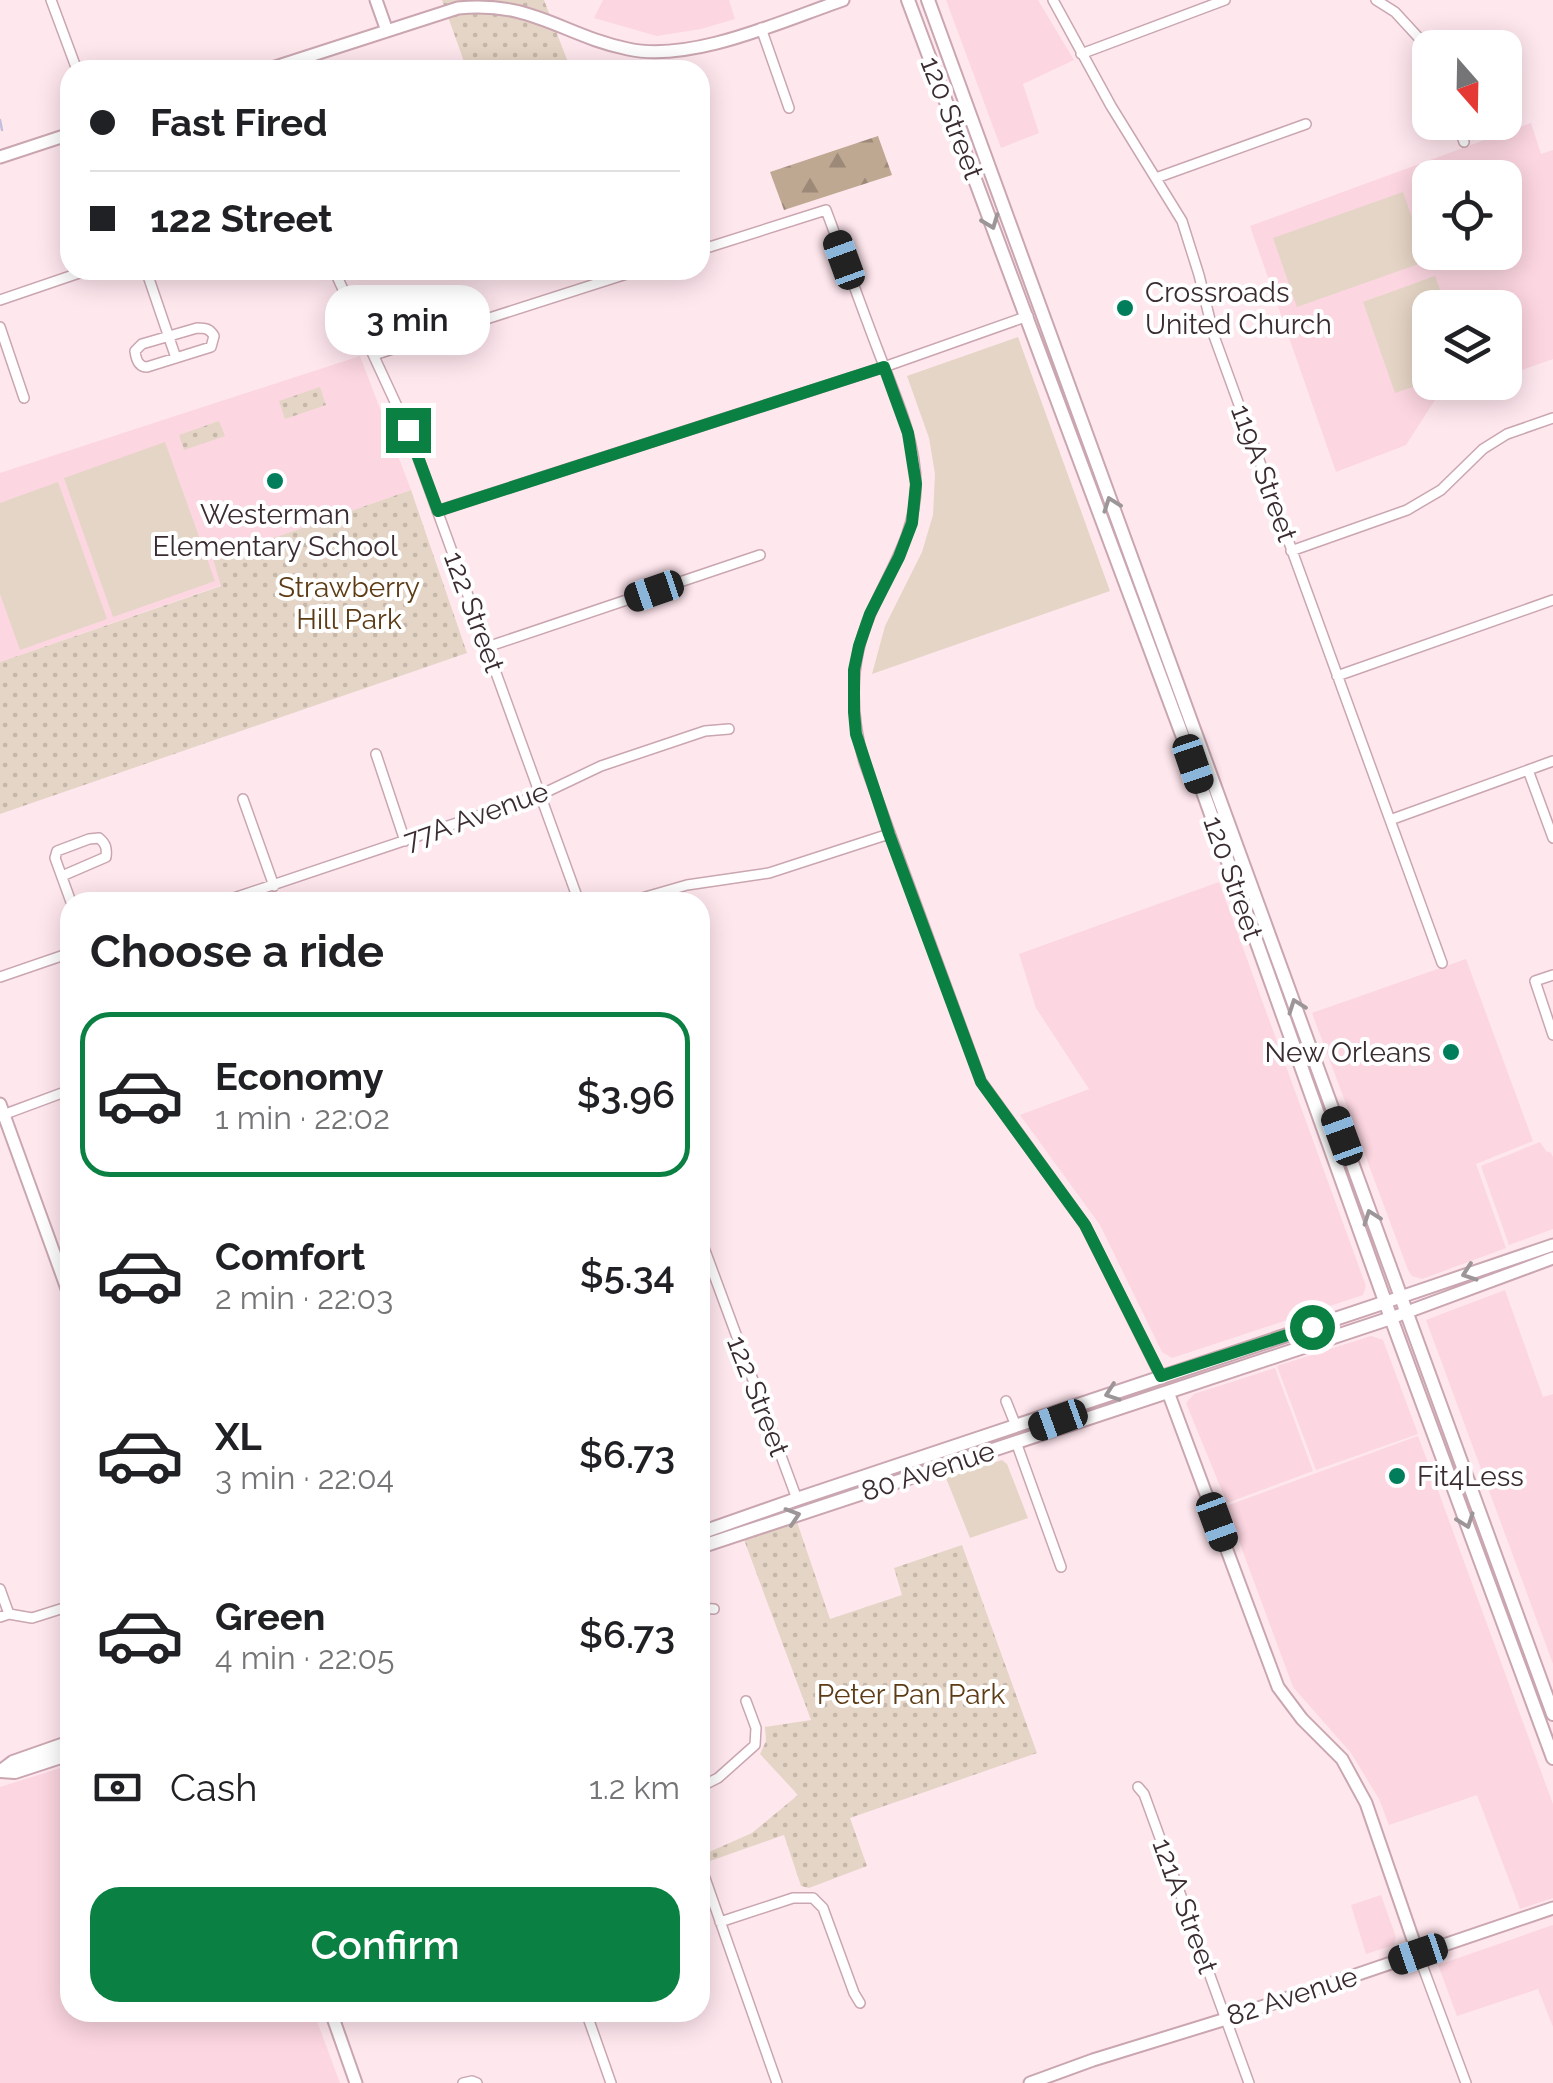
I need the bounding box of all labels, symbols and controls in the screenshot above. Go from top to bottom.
north arrow [1412,30,1522,140]
map controls [1412,30,1522,400]
street label: 120 Street [914,52,991,184]
text: Fast Fired [150,100,328,145]
button: locate [1412,160,1522,270]
text: 122 Street [150,196,333,241]
one-way arrow [979,213,1000,230]
car [820,227,868,293]
place label: Crossroads United Church [1145,276,1332,341]
callout: 3 min [326,285,490,355]
button: layers [1412,290,1522,400]
marker: Crossroads United Church [1114,297,1136,319]
text: 3 min [367,301,448,338]
street label: 119A Street [1224,400,1304,547]
route end [386,408,431,453]
marker: Westerman Elementary School [264,470,286,492]
one-way arrow [1102,496,1123,513]
place label: Westerman Elementary School [152,498,398,563]
street label: 122 Street [437,547,511,677]
car [621,567,687,615]
park label: Strawberry Hill Park [278,571,420,636]
car [1169,731,1217,797]
street label: 77A Avenue [399,775,553,857]
street label: 120 Street [1196,812,1270,945]
text: Choose a ride [90,925,384,978]
one-way arrow [1287,998,1308,1015]
place label: New Orleans [1265,1036,1431,1069]
marker: New Orleans [1440,1041,1462,1063]
icon: car [95,1050,185,1140]
text: Economy [215,1054,384,1099]
text: $3.96 [577,1072,675,1117]
text: 1 min · 22:02 [215,1099,390,1136]
car [1318,1103,1366,1169]
one-way arrow [1362,1209,1383,1226]
icon: car [95,1230,185,1320]
text: Comfort [215,1234,365,1279]
text: $5.34 [580,1252,675,1297]
one-way arrow [1462,1262,1479,1282]
text: 2 min · 22:03 [215,1279,393,1316]
route start [1290,1305,1335,1350]
street label: 122 Street [720,1331,796,1461]
one-way arrow [1105,1381,1122,1402]
car [1025,1396,1091,1444]
icon: car [95,1410,185,1500]
text: XL [215,1414,262,1459]
text: $6.73 [579,1432,675,1477]
street label: 80 Avenue [857,1434,999,1508]
text: 3 min · 22:04 [215,1459,394,1496]
place label: Fit4Less [1417,1460,1524,1493]
marker: Fit4Less [1386,1465,1408,1487]
car [1193,1489,1241,1555]
one-way arrow [783,1507,800,1527]
one-way arrow [1454,1512,1475,1529]
icon: car [95,1590,185,1680]
text: Green [215,1594,325,1639]
text: $6.73 [579,1612,675,1657]
text: 4 min · 22:05 [215,1639,394,1676]
park label: Peter Pan Park [817,1678,1005,1711]
icon: cash [90,1760,145,1815]
text: Cash [170,1765,257,1810]
text: 1.2 km [589,1769,680,1806]
street label: 121A Street [1145,1834,1225,1979]
button: Confirm [90,1887,680,2002]
car [1385,1930,1451,1978]
street label: 82 Avenue [1222,1959,1362,2033]

